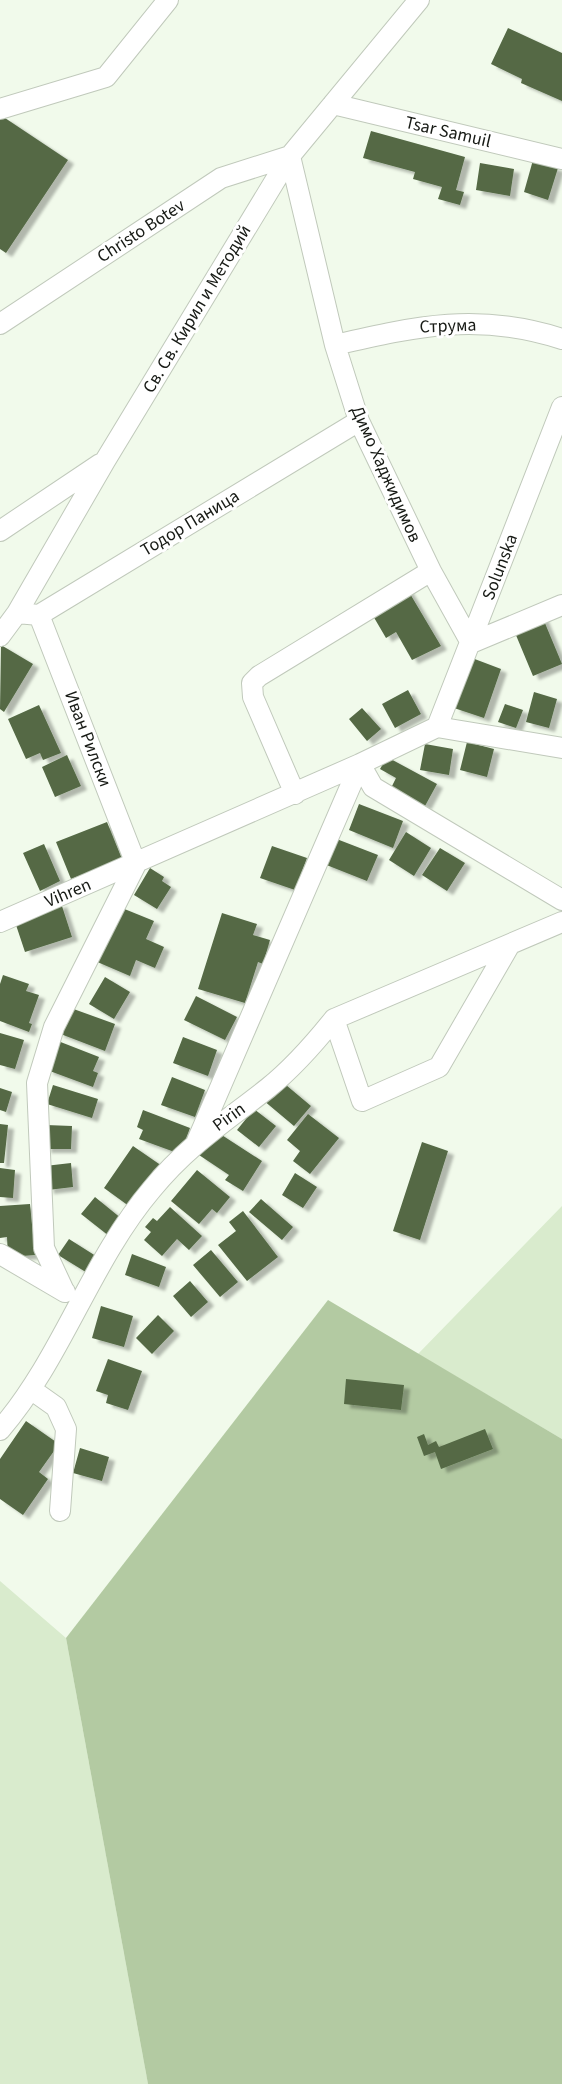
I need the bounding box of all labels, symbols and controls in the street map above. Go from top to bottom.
street label: Tsar Samuil [403,110,493,154]
street label: Christo Botev [92,193,190,269]
street label: Св. Св. Кирил и Методий [137,220,257,398]
street label: Струма [419,313,477,339]
street label: Димо Хаджидимов [345,402,427,546]
street label: Тодор Паница [136,484,244,562]
street label: Solunska [476,530,524,604]
street label: Иван Рилски [58,687,118,791]
street label: Vihren [41,872,95,914]
street label: Pirin [207,1097,251,1137]

